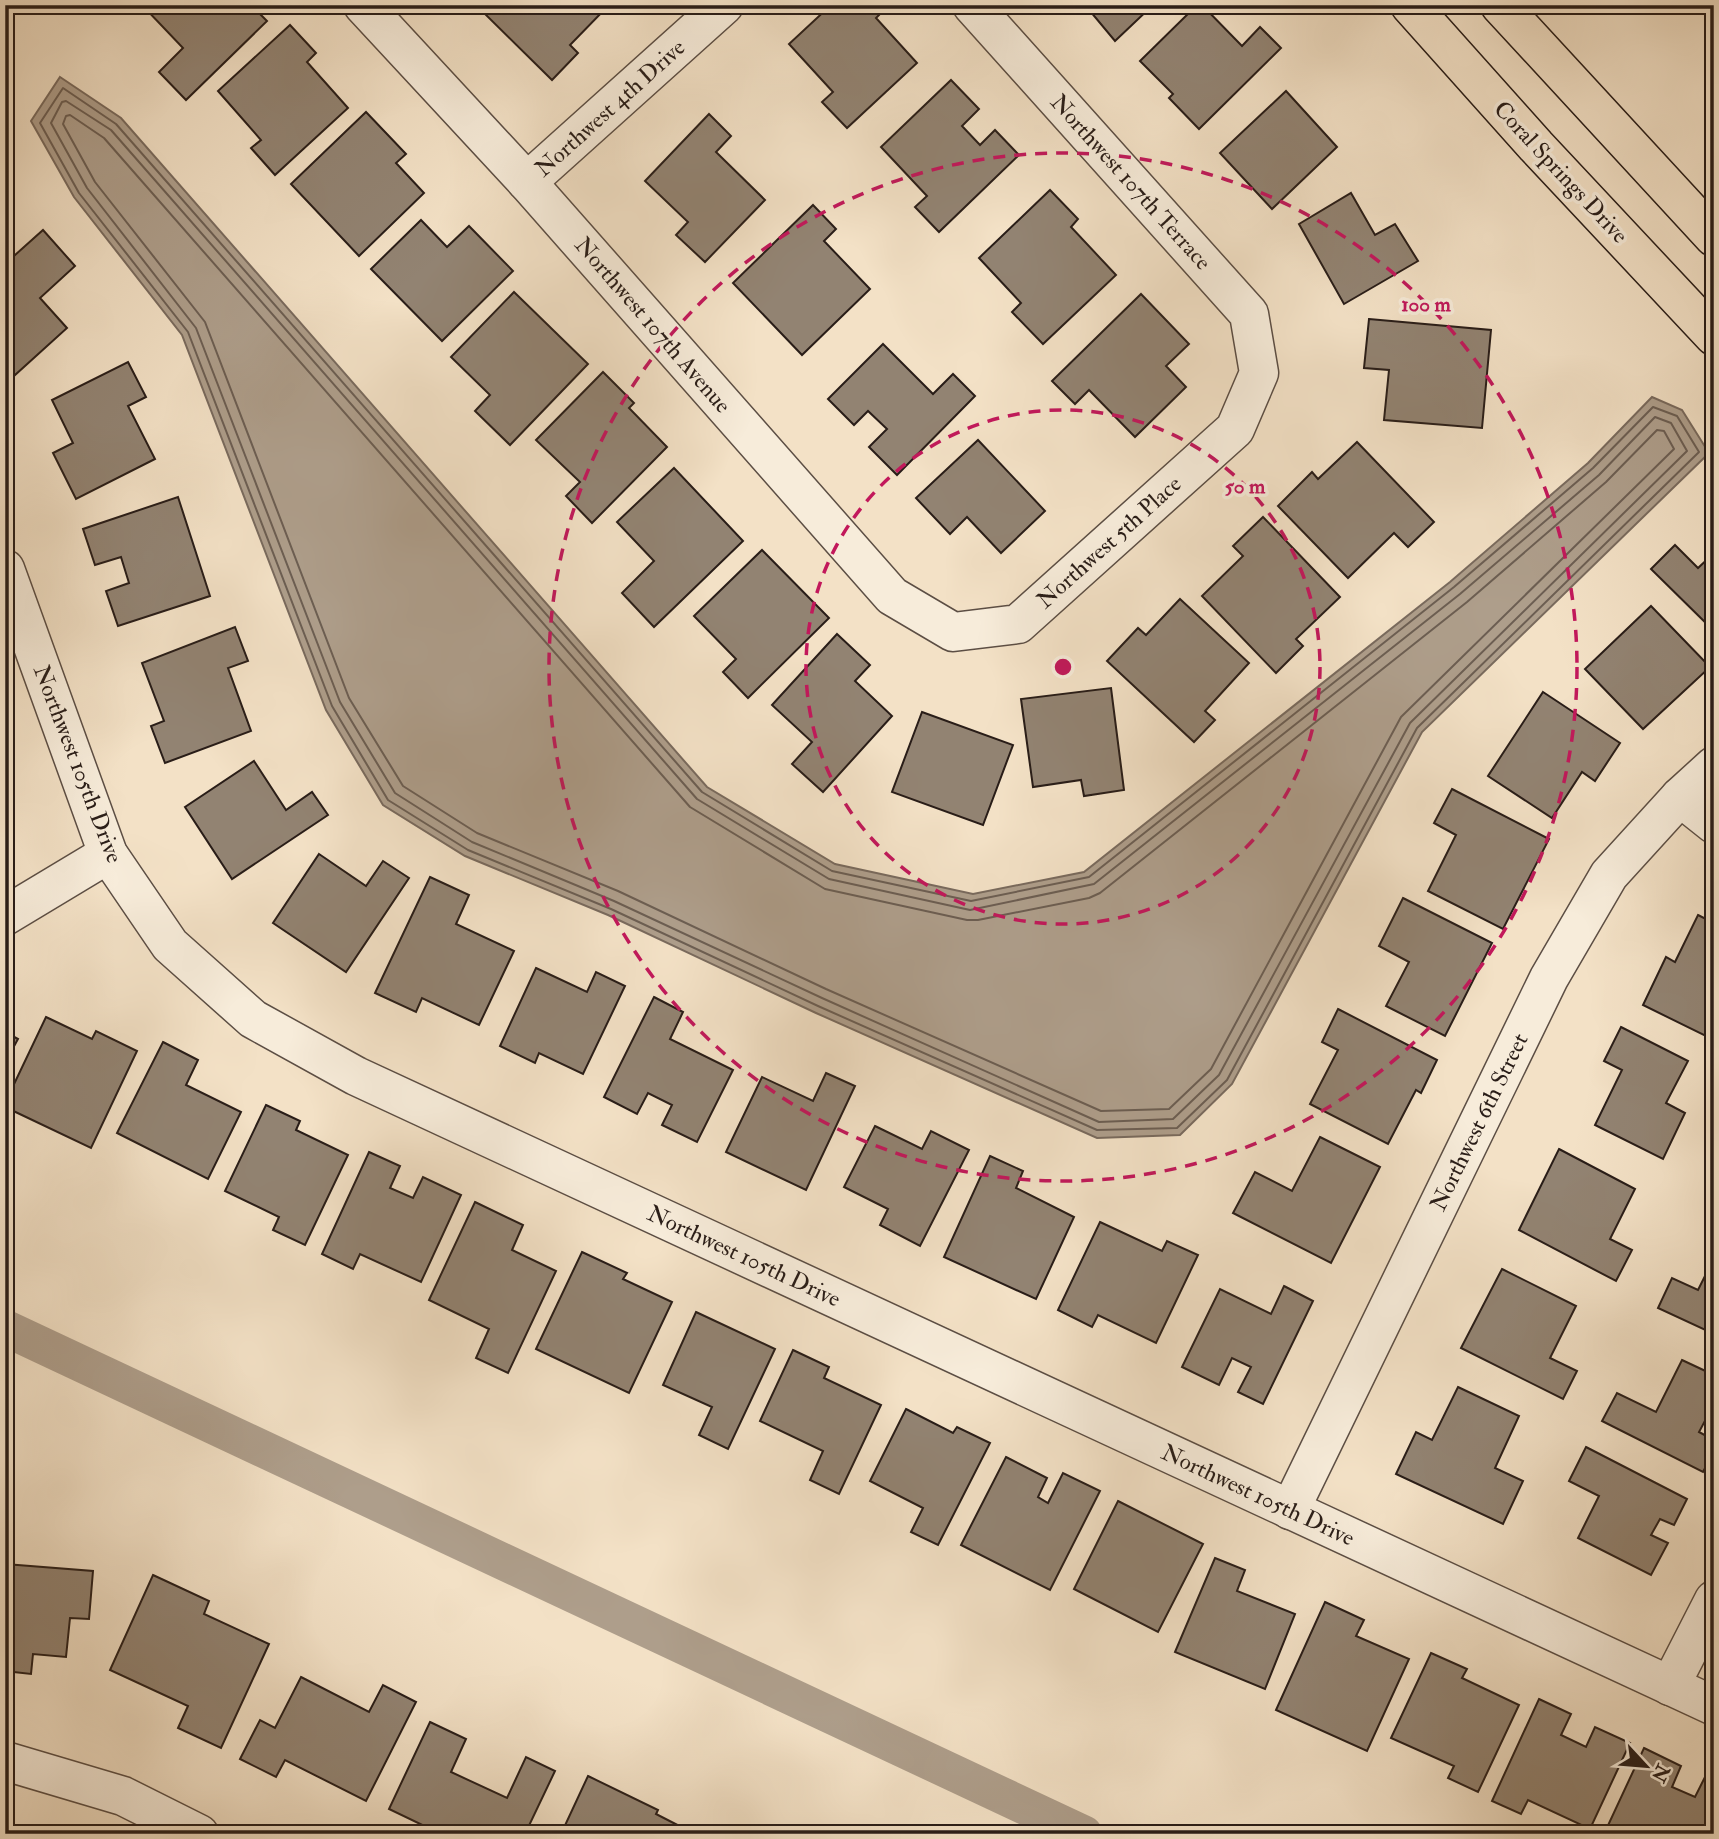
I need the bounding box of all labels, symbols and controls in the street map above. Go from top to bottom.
street label: Northwest 4th Drive [529,33,691,183]
street label: Northwest 107th Terrace [1044,88,1218,276]
street label: Coral Springs Drive [1487,95,1635,250]
street label: Northwest 107th Avenue [569,231,738,419]
text: 100 m [1401,291,1452,318]
street label: Northwest 5th Place [1031,469,1188,615]
text: 50 m [1225,473,1266,500]
centre of rings [1051,655,1075,679]
street label: Northwest 105th Drive [27,661,129,867]
street label: Northwest 6th Street [1423,1028,1535,1216]
street label: Northwest 105th Drive [643,1199,846,1314]
street label: Northwest 105th Drive [1157,1438,1360,1553]
north arrow [1610,1730,1680,1800]
text: N [1645,1759,1675,1787]

